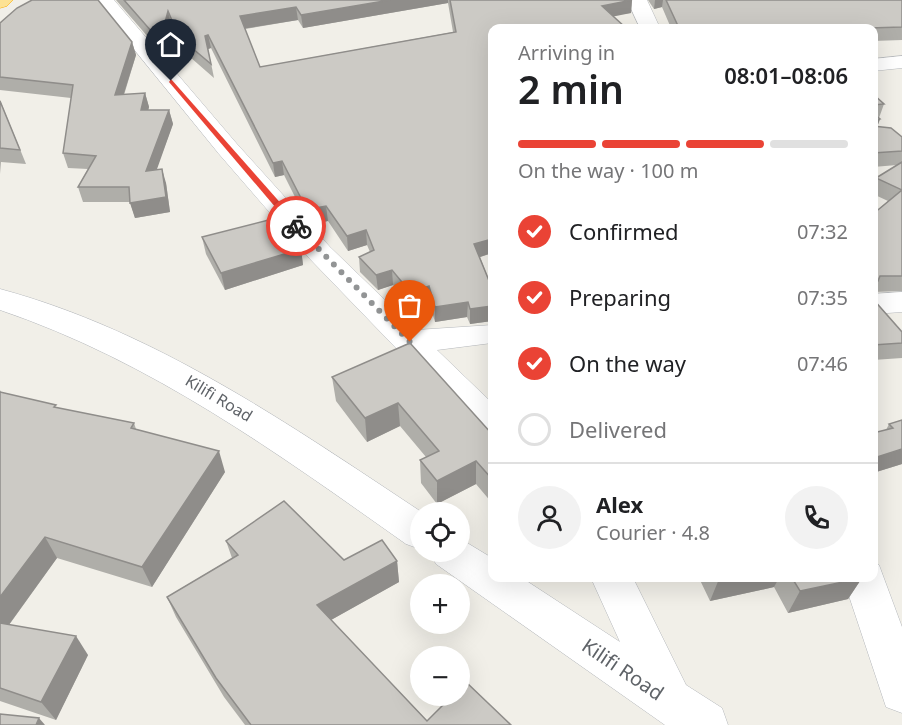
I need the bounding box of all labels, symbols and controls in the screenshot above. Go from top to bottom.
pin [145,19,196,81]
icon: home [154,28,187,61]
text: Arriving in [518,39,615,66]
text: 08:01–08:06 [724,60,848,90]
text: 2 min [518,62,624,115]
text: On the way · 100 m [518,157,698,184]
courier [266,196,326,256]
icon: bike [280,210,313,243]
icon: check [518,215,551,248]
text: Confirmed [569,216,679,246]
text: 07:32 [797,218,848,245]
pin [384,280,435,342]
icon: check [518,281,551,314]
text: Preparing [569,282,671,312]
text: 07:35 [797,284,848,311]
icon: bag [393,289,426,322]
icon: check [518,347,551,380]
text: On the way [569,348,686,378]
text: 07:46 [797,350,848,377]
street label: Kilifi Road [181,369,257,427]
text: Delivered [569,414,667,444]
button: person [518,486,581,549]
button: phone [785,486,848,549]
text: Alex [596,489,643,519]
map controls [410,502,470,706]
button: locate [410,502,470,562]
text: Courier · 4.8 [596,519,710,546]
button: + [410,574,470,634]
street label: Kilifi Road [577,632,669,706]
button: − [410,646,470,706]

